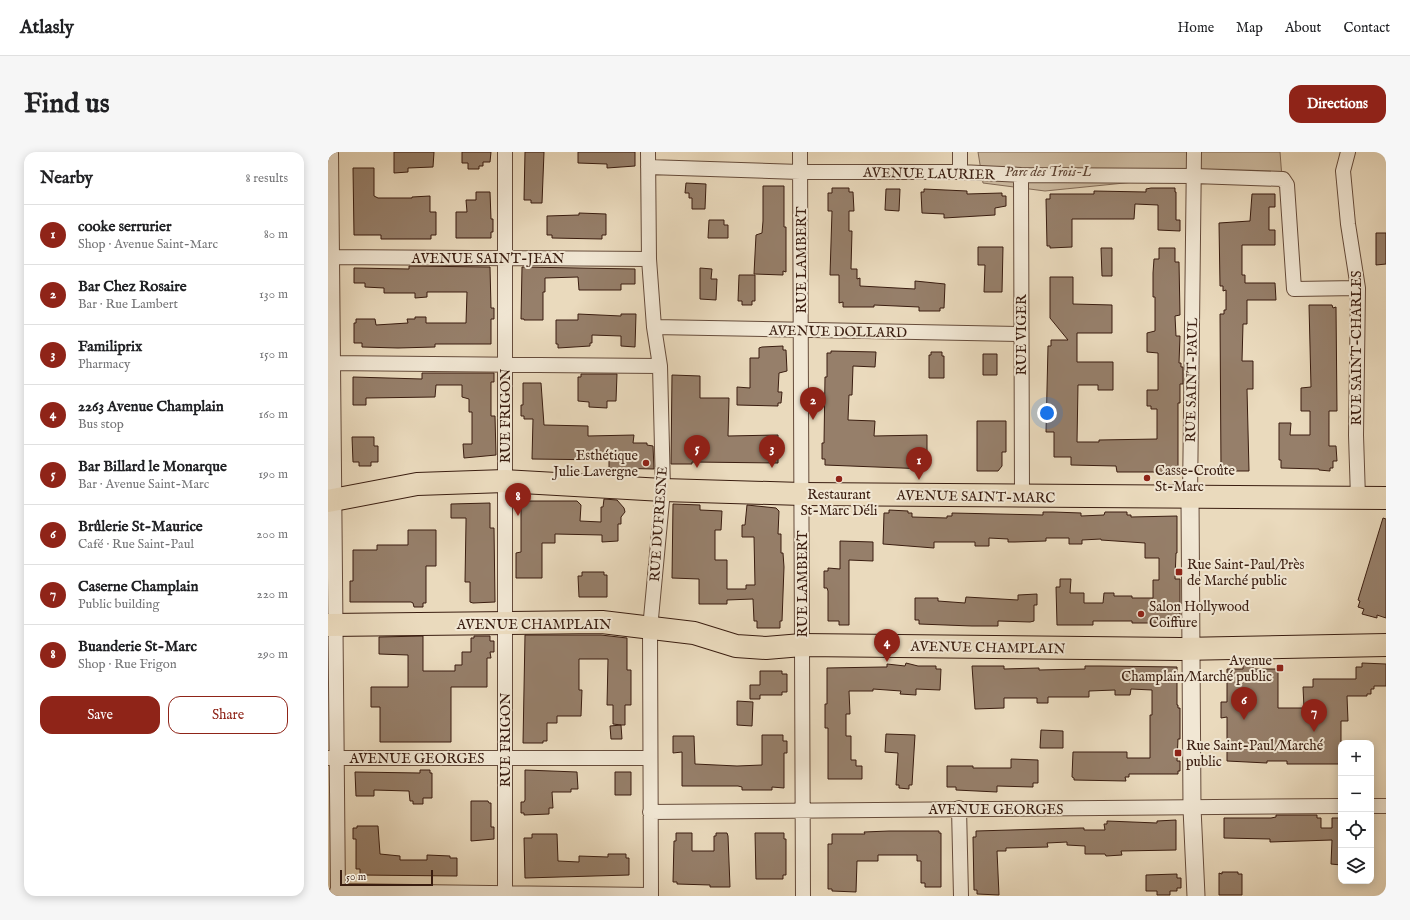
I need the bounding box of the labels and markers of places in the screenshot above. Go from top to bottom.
pin: 2 [800,387,826,420]
pin: 5 [684,435,710,468]
pin: 3 [759,435,785,468]
place label: Esthétique Julie Lavergne [551,447,639,481]
pin: 1 [906,447,932,480]
marker: Esthétique Julie Lavergne [641,458,651,468]
place label: Casse-Croûte St-Marc [1155,462,1235,496]
marker: Casse-Croûte St-Marc [1142,473,1152,483]
marker: Restaurant St-Marc Déli [834,474,844,484]
pin: 8 [505,483,531,516]
place label: Restaurant St-Marc Déli [800,486,878,520]
place label: Rue Saint-Paul/Près de Marché public [1187,556,1305,590]
marker: Rue Saint-Paul/Près de Marché public [1174,567,1184,577]
place label: Salon Hollywood Coiffure [1149,598,1250,632]
marker: Salon Hollywood Coiffure [1136,609,1146,619]
pin: 4 [874,629,900,662]
place label: Avenue Champlain/Marché public [1121,652,1273,686]
marker: Avenue Champlain/Marché public [1275,663,1285,673]
pin: 6 [1231,687,1257,720]
pin: 7 [1301,699,1327,732]
place label: Rue Saint-Paul/Marché public [1186,737,1324,771]
marker: Rue Saint-Paul/Marché public [1173,748,1183,758]

